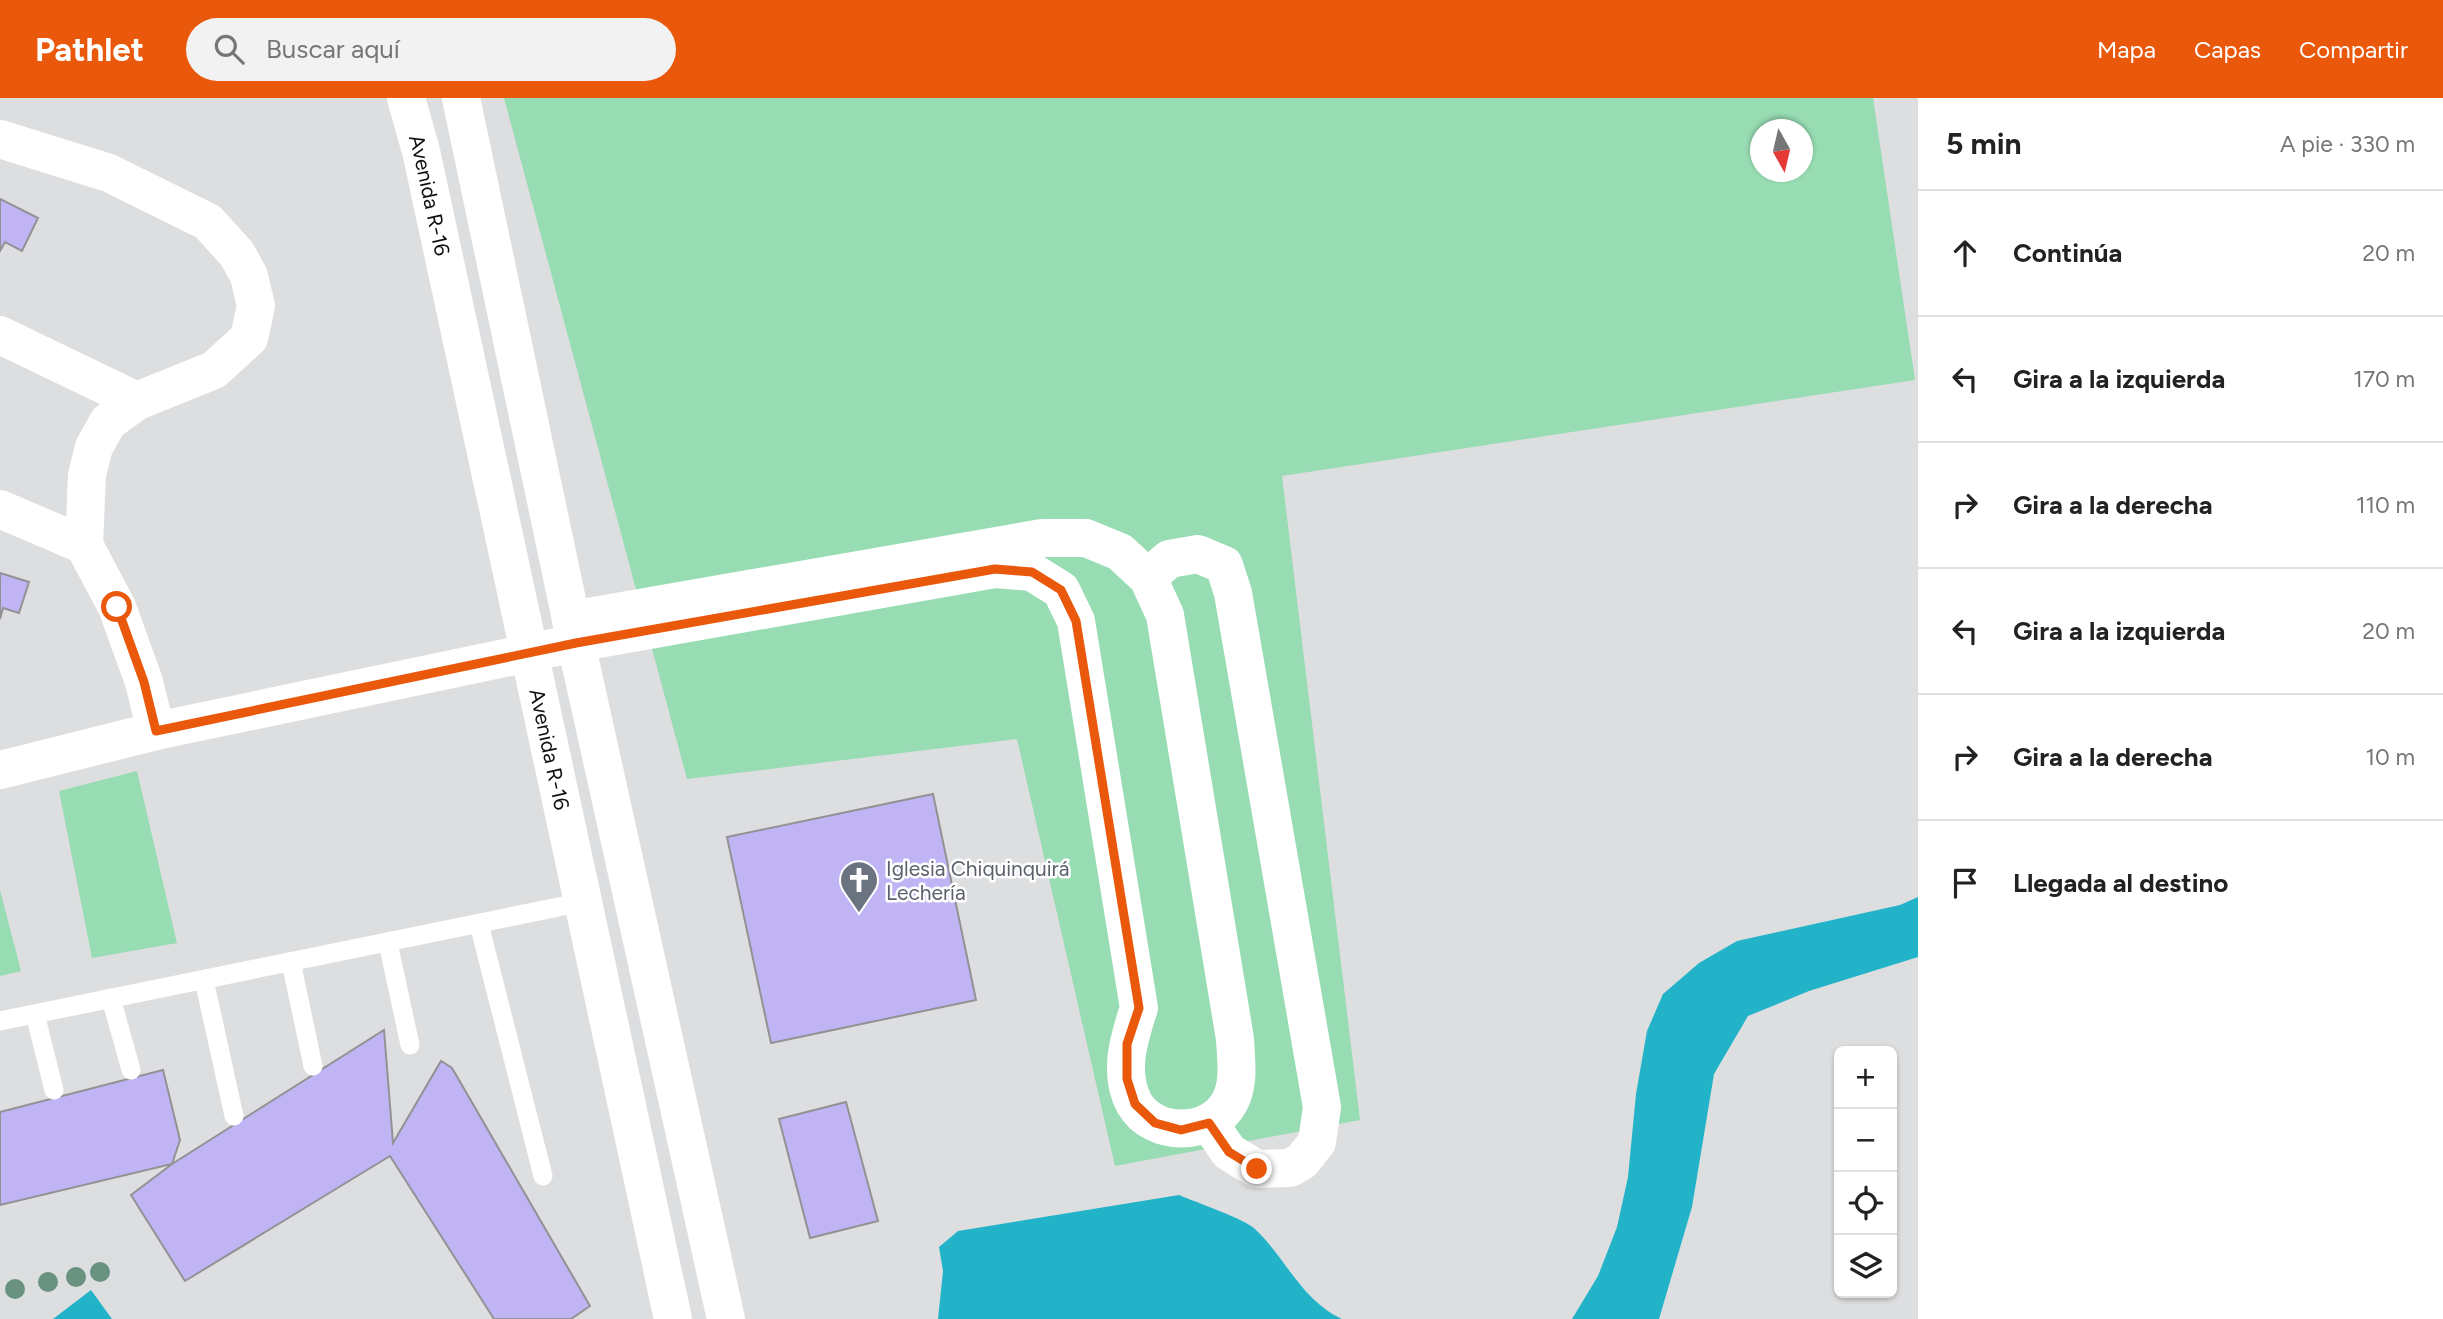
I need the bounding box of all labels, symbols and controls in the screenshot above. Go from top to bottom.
search box [186,18,676,81]
text: Pathlet [35,30,144,69]
icon: search [210,30,248,68]
text: Buscar aquí [266,33,400,65]
text: Mapa [2097,35,2156,64]
text: Capas [2194,35,2261,64]
text: Compartir [2299,35,2408,64]
north arrow [1750,119,1813,182]
text: 5 min [1946,125,2022,162]
text: A pie · 330 m [2280,130,2415,158]
street label: Avenida R-16 [404,131,456,258]
icon: ahead [1946,234,1984,272]
text: Continúa [2013,237,2122,269]
text: 20 m [2362,239,2415,267]
icon: left [1946,360,1984,398]
text: Gira a la izquierda [2013,363,2225,395]
text: 170 m [2353,365,2415,393]
icon: right [1946,486,1984,524]
text: Gira a la derecha [2013,489,2213,521]
text: 110 m [2356,491,2415,519]
route start [101,591,132,622]
icon: left [1946,612,1984,650]
text: Gira a la izquierda [2013,615,2225,647]
text: 20 m [2362,617,2415,645]
street label: Avenida R-16 [525,686,575,812]
icon: right [1946,738,1984,776]
text: Gira a la derecha [2013,741,2213,773]
text: 10 m [2366,743,2415,771]
place label: Iglesia Chiquinquirá Lechería [886,856,1069,905]
church icon: Iglesia Chiquinquirá Lechería [838,859,880,914]
icon: arrive [1946,864,1984,902]
text: Llegada al destino [2013,867,2228,899]
map controls [1834,1046,1897,1298]
button: + [1834,1046,1897,1109]
button: − [1834,1109,1897,1172]
route end [1241,1153,1272,1184]
button: locate [1834,1172,1897,1235]
button: layers [1834,1235,1897,1298]

